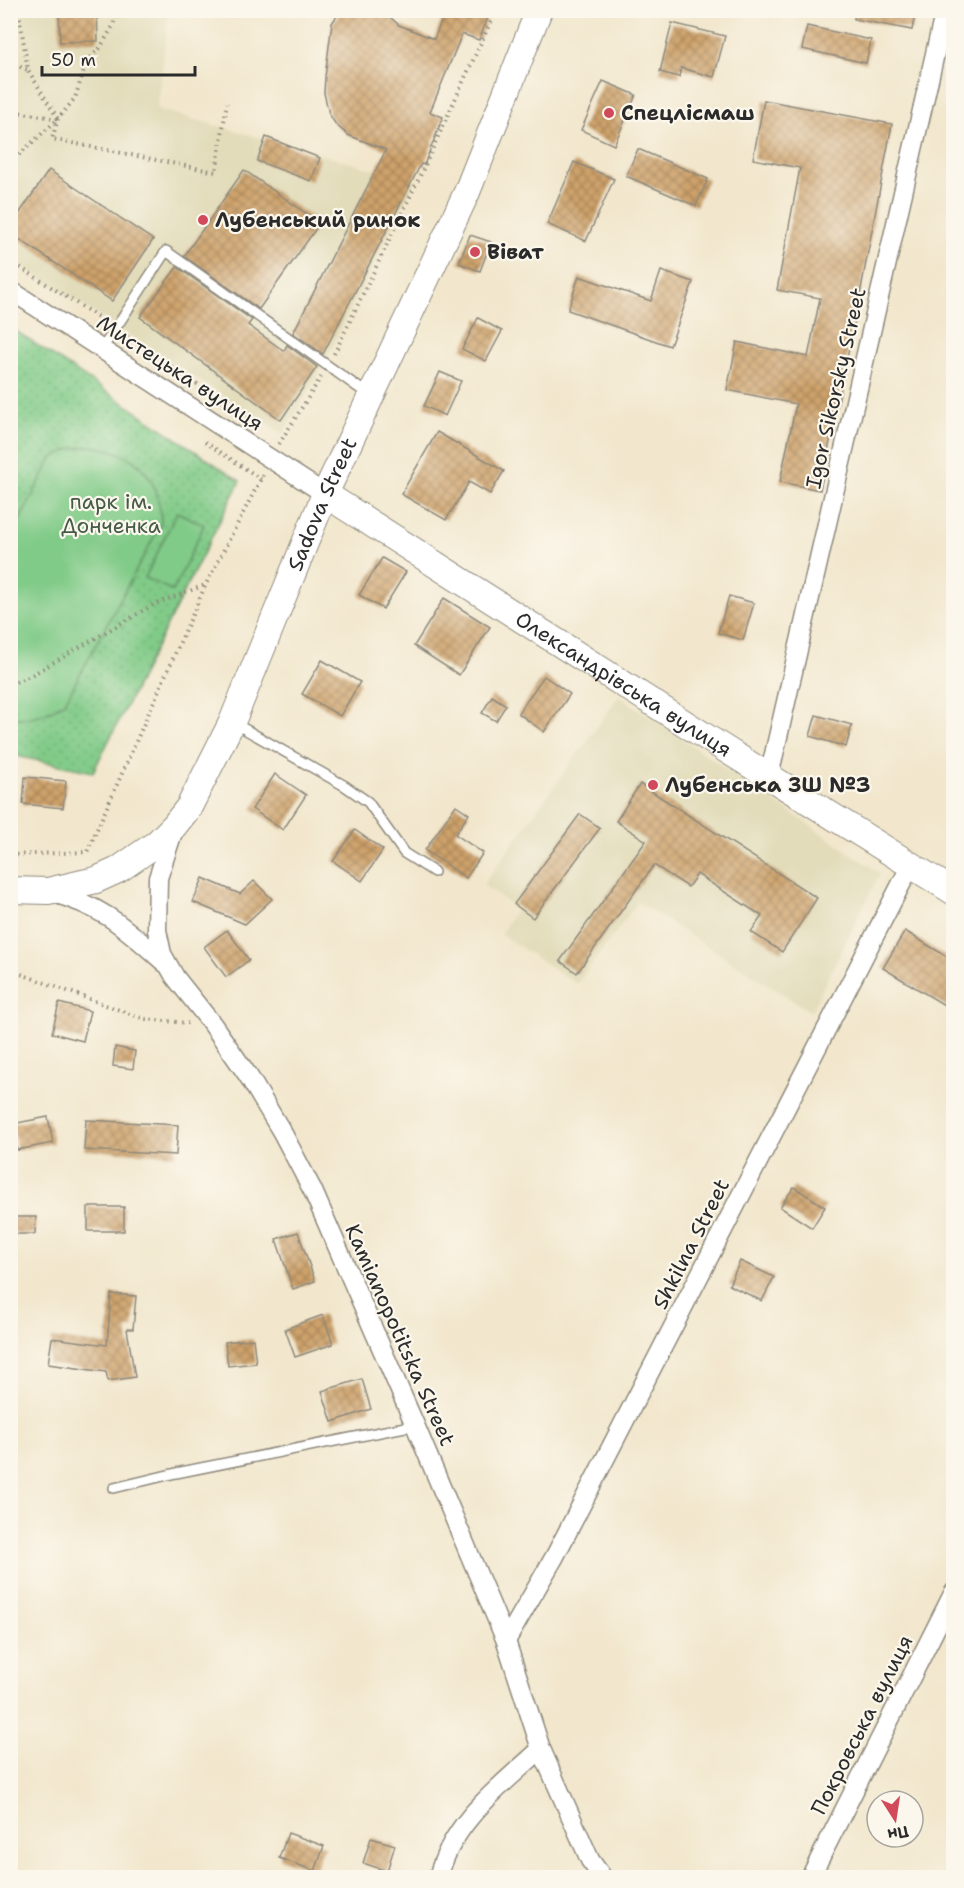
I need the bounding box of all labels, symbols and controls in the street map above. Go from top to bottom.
scale bar [42,39,195,77]
text: 50 m [51,48,96,72]
place label: Спецлісмаш [621,99,755,127]
marker: Спецлісмаш [602,106,616,120]
place label: Лубенський ринок [215,206,421,234]
marker: Лубенський ринок [196,213,210,227]
place label: Віват [487,238,544,266]
marker: Віват [468,245,482,259]
street label: Igor Sikorsky Street [799,285,873,491]
street label: Мистецька вулиця [91,309,269,437]
street label: Sadova Street [281,433,364,575]
park label: парк ім. Донченка [61,488,161,540]
street label: Олександрівська вулиця [510,605,737,764]
place label: Лубенська ЗШ №3 [665,771,870,799]
marker: Лубенська ЗШ №3 [646,778,660,792]
street label: Shkilna Street [646,1174,736,1314]
street label: Kamianopotitska Street [338,1220,462,1450]
street label: Покровська вулиця [804,1630,920,1820]
north arrow [865,1789,925,1849]
text: Пн [885,1821,911,1846]

